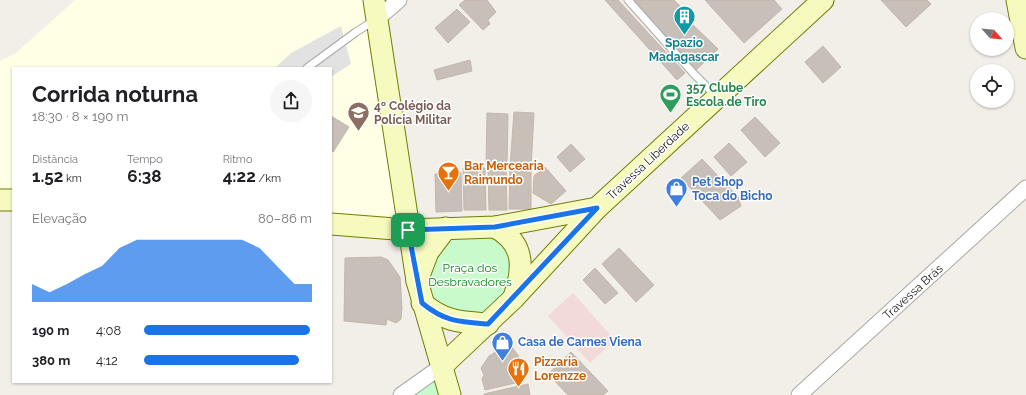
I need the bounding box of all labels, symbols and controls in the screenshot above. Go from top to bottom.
building icon: Spazio Madagascar [671,3,697,36]
north arrow [970,12,1014,56]
map controls [970,12,1014,108]
place label: Spazio Madagascar [649,36,720,64]
button: locate [970,64,1014,108]
button: share [270,80,312,122]
text: Corrida noturna [32,81,198,107]
place label: 357 Clube Escola de Tiro [686,81,766,109]
sports icon: 357 Clube Escola de Tiro [658,82,684,115]
place label: 4º Colégio da Polícia Militar [374,99,452,127]
school or university icon: 4º Colégio da Polícia Militar [346,100,372,133]
text: 18:30 · 8 × 190 m [32,109,128,124]
street label: Travessa Liberdade [604,119,692,203]
text: Distância [32,153,78,166]
text: Tempo [127,153,163,166]
text: Ritmo [223,153,253,166]
place label: Bar Mercearia Raimundo [464,159,544,187]
bar icon: Bar Mercearia Raimundo [435,160,461,193]
text: 1.52 [32,166,63,186]
text: 6:38 [127,166,162,186]
text: 4:22 [223,166,256,186]
text: km [63,172,82,185]
text: /km [256,172,281,185]
place label: Pet Shop Toca do Bicho [692,175,772,203]
shop icon: Pet Shop Toca do Bicho [663,176,689,209]
text: Elevação [32,211,87,226]
text: 80–86 m [258,211,312,226]
pin [391,213,425,247]
icon: arrive [397,219,419,241]
park label: Praça dos Desbravadores [428,261,512,289]
street label: Travessa Brás [880,261,946,323]
text: 190 m [32,323,69,338]
text: 4:08 [96,323,121,338]
shop icon: Casa de Carnes Viena [489,329,515,362]
place label: Casa de Carnes Viena [518,335,642,349]
text: 380 m [32,353,70,368]
text: 4:12 [96,353,118,368]
place label: Pizzaria Lorenzze [534,355,586,383]
restaurant icon: Pizzaria Lorenzze [505,356,531,389]

